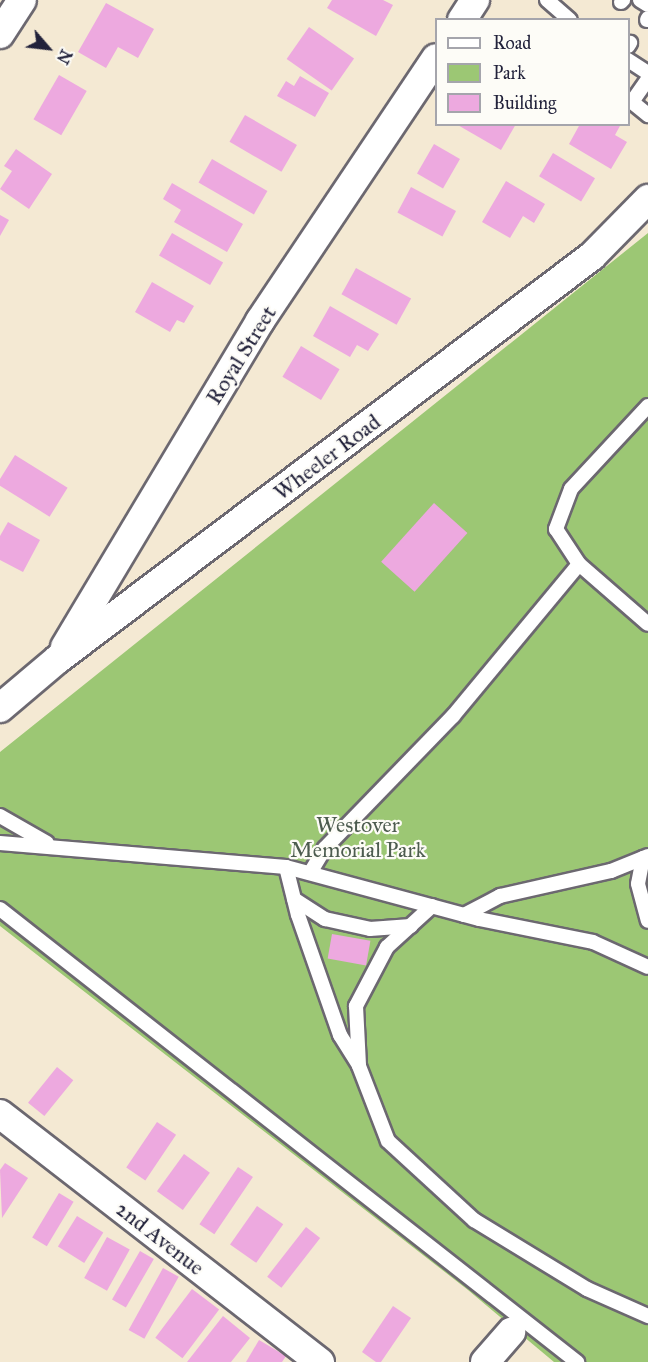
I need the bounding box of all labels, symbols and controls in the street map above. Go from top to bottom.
north arrow [18,18,78,78]
legend [435,18,630,126]
text: Road [493,32,531,54]
text: N [53,46,76,67]
text: Park [493,62,526,84]
text: Building [493,92,556,114]
street label: Royal Street [200,301,282,409]
street label: Wheeler Road [269,408,385,506]
park label: Westover Memorial Park [290,811,426,862]
street label: 2nd Avenue [111,1195,209,1281]

